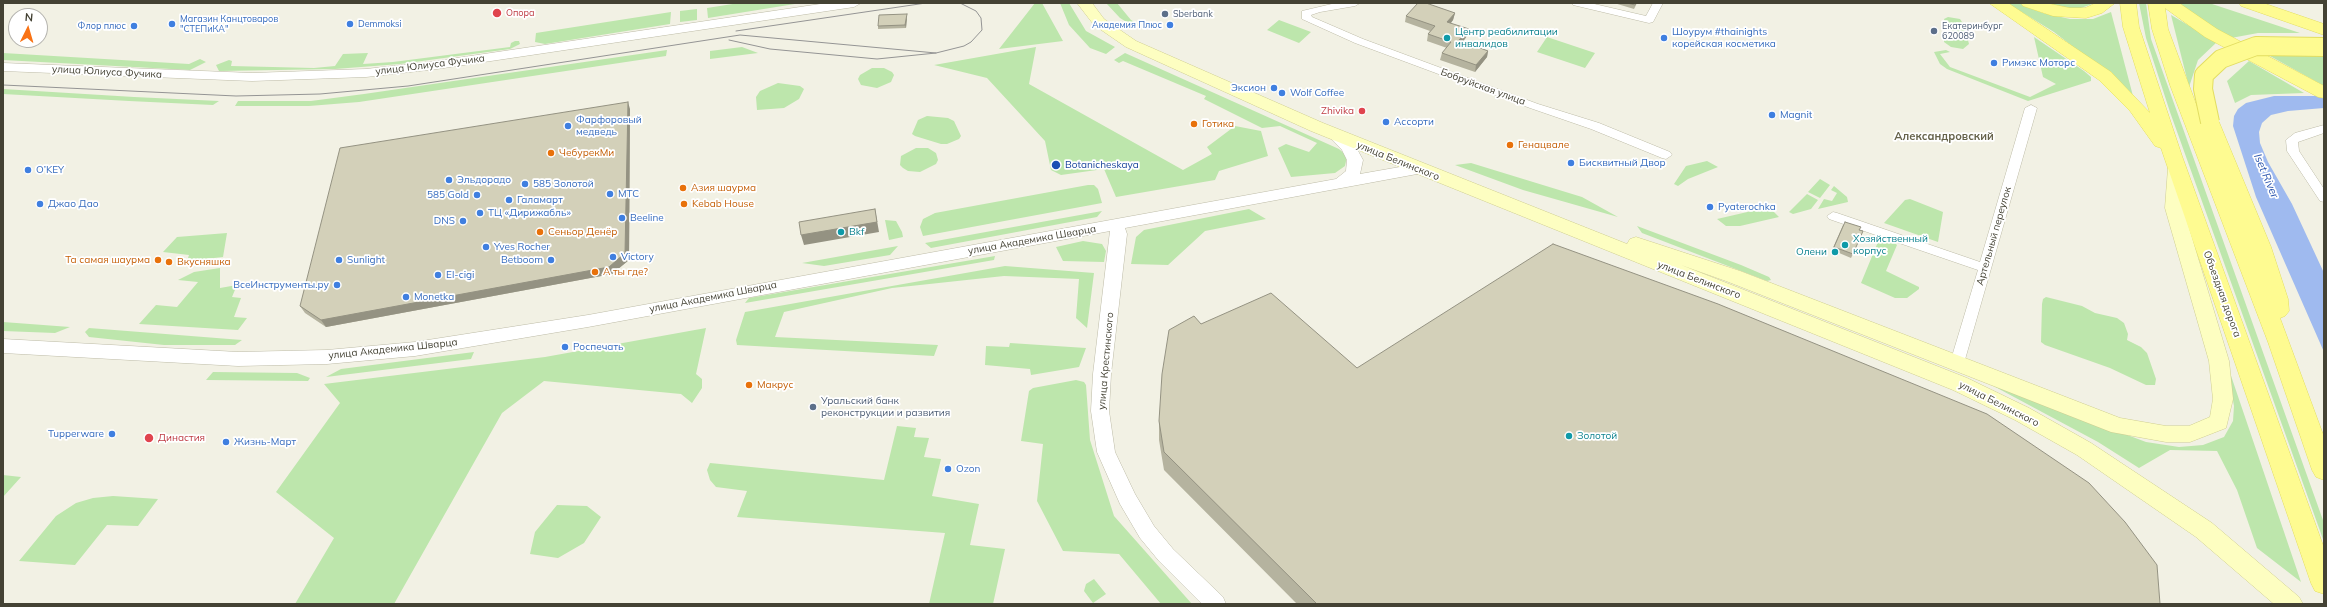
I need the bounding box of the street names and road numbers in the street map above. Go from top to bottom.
street label: улица Юлиуса Фучика [375,52,485,78]
street label: улица Юлиуса Фучика [52,63,162,81]
street label: Бобруйская улица [1439,66,1527,108]
street label: улица Белинского [1355,139,1441,183]
street label: Артельный переулок [1974,185,2014,287]
street label: улица Академика Шварца [967,223,1097,257]
street label: Объездная дорога [2201,249,2243,339]
street label: улица Белинского [1656,259,1742,301]
street label: улица Академика Шварца [648,279,778,315]
street label: улица Крестинского [1096,312,1116,410]
street label: улица Академика Шварца [328,336,458,362]
street label: улица Белинского [1957,379,2041,429]

